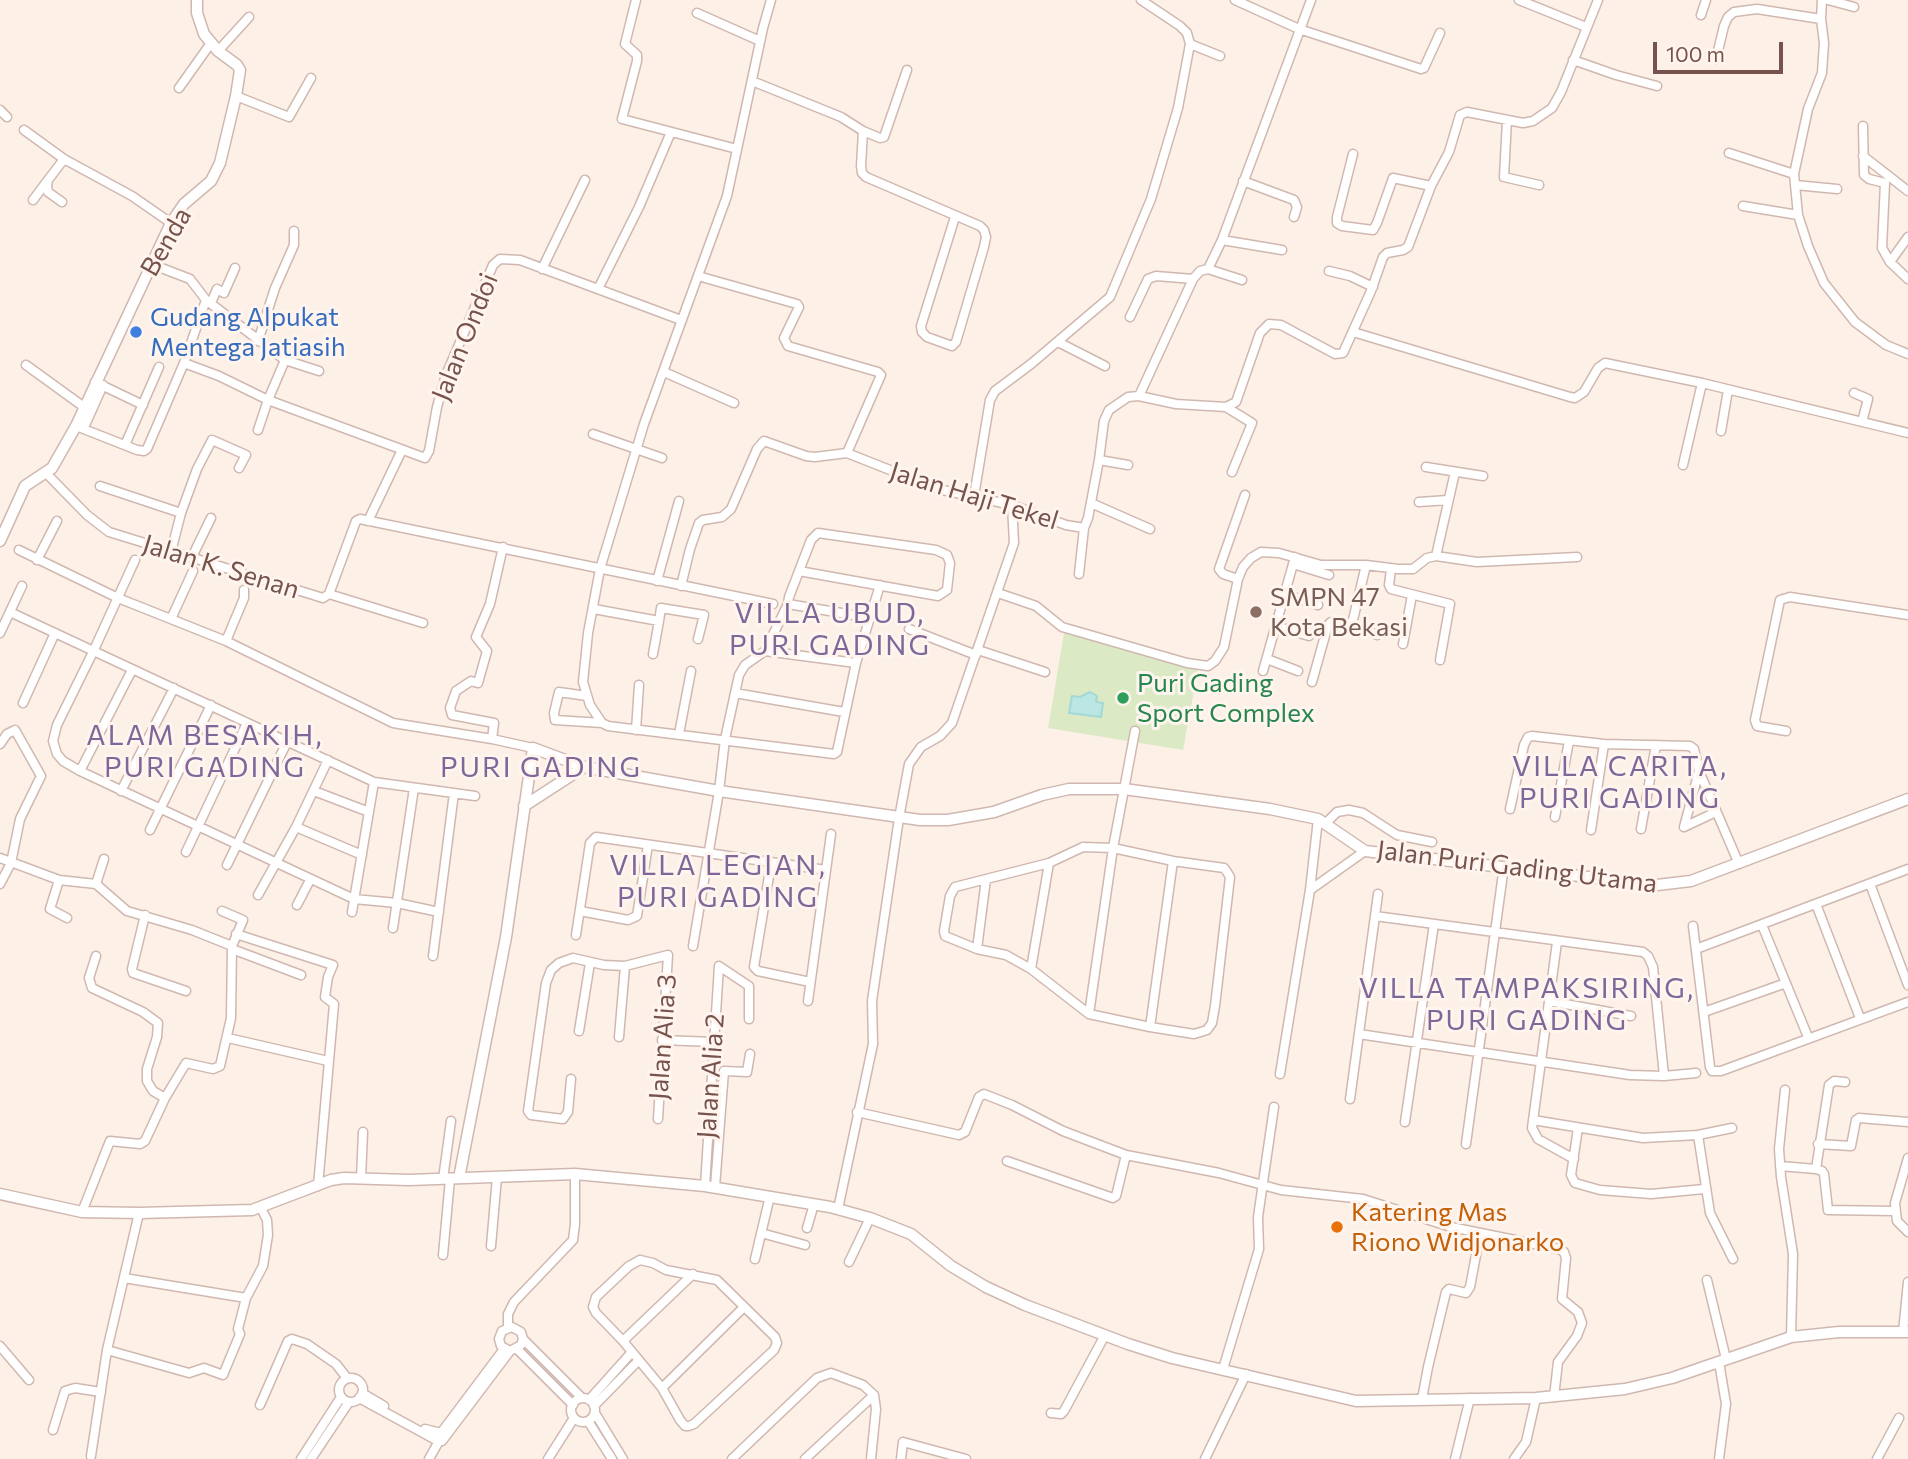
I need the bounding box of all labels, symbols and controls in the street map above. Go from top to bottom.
scale bar [1656,28,1786,72]
text: 100 m [1666,41,1725,66]
street label: Benda [134,202,198,282]
street label: Jalan Ondoi [425,269,505,405]
place label: Gudang Alpukat Mentega Jatiasih [150,301,346,362]
marker: Gudang Alpukat Mentega Jatiasih [128,324,144,340]
street label: Jalan Haji Tekel [886,456,1062,536]
street label: Jalan K. Senan [139,528,303,606]
place label: SMPN 47 Kota Bekasi [1270,581,1408,642]
district label: VILLA UBUD, PURI GADING [730,597,930,663]
marker: SMPN 47 Kota Bekasi [1248,604,1264,620]
place label: Puri Gading Sport Complex [1137,667,1315,728]
marker: Puri Gading Sport Complex [1115,690,1131,706]
district label: ALAM BESAKIH, PURI GADING [88,719,322,785]
district label: VILLA CARITA, PURI GADING [1514,750,1726,816]
district label: PURI GADING [441,751,641,785]
street label: Jalan Puri Gading Utama [1375,834,1659,900]
district label: VILLA LEGIAN, PURI GADING [611,849,825,915]
district label: VILLA TAMPAKSIRING, PURI GADING [1361,972,1693,1038]
street label: Jalan Alia 3 [643,973,683,1101]
street label: Jalan Alia 2 [691,1012,731,1140]
place label: Katering Mas Riono Widjonarko [1351,1196,1564,1258]
marker: Katering Mas Riono Widjonarko [1329,1219,1345,1235]

